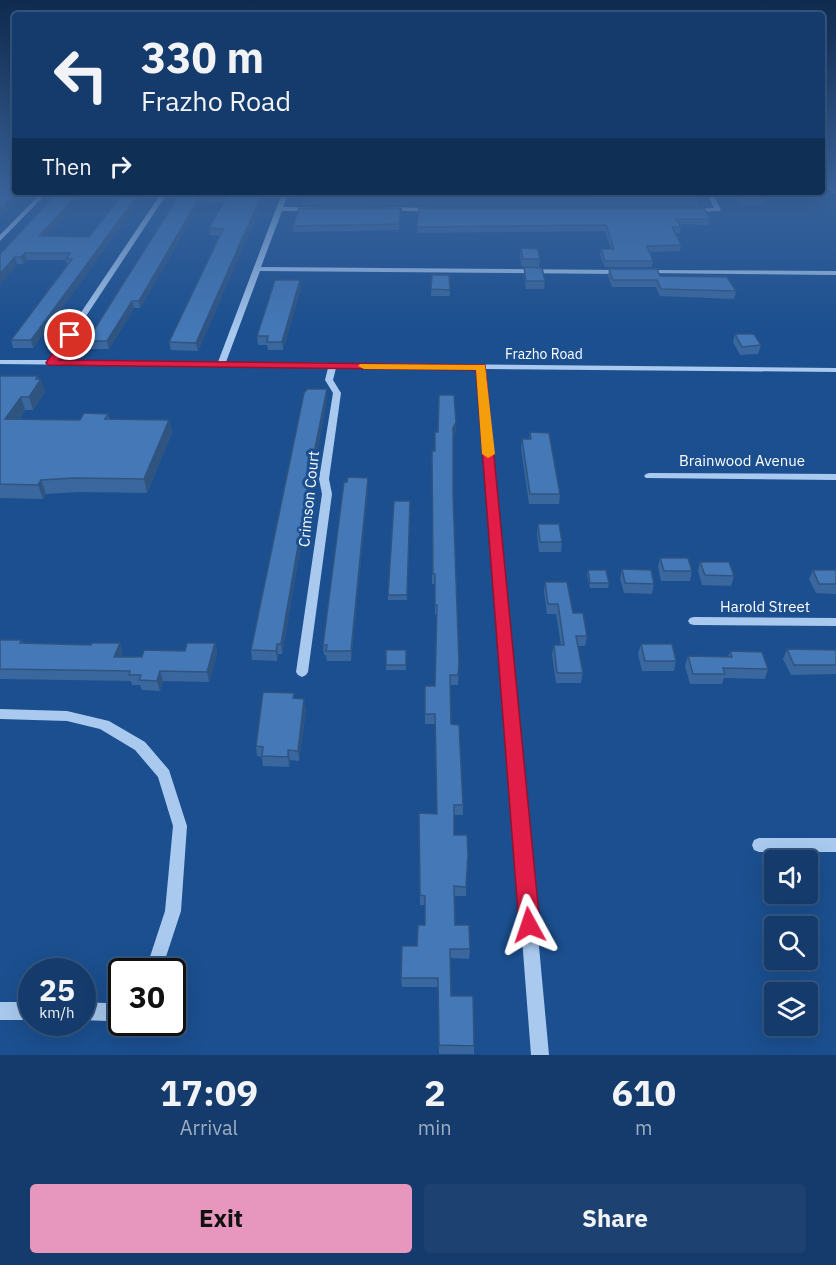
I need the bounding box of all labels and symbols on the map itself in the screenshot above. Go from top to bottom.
pin [44,309,95,360]
street label: Frazho Road [505,345,583,363]
street label: Crimson Court [294,450,323,548]
street label: Brainwood Avenue [679,451,805,470]
street label: Harold Street [720,597,810,616]
position arrow [497,893,561,957]
speed limit sign: 30 [108,958,186,1036]

